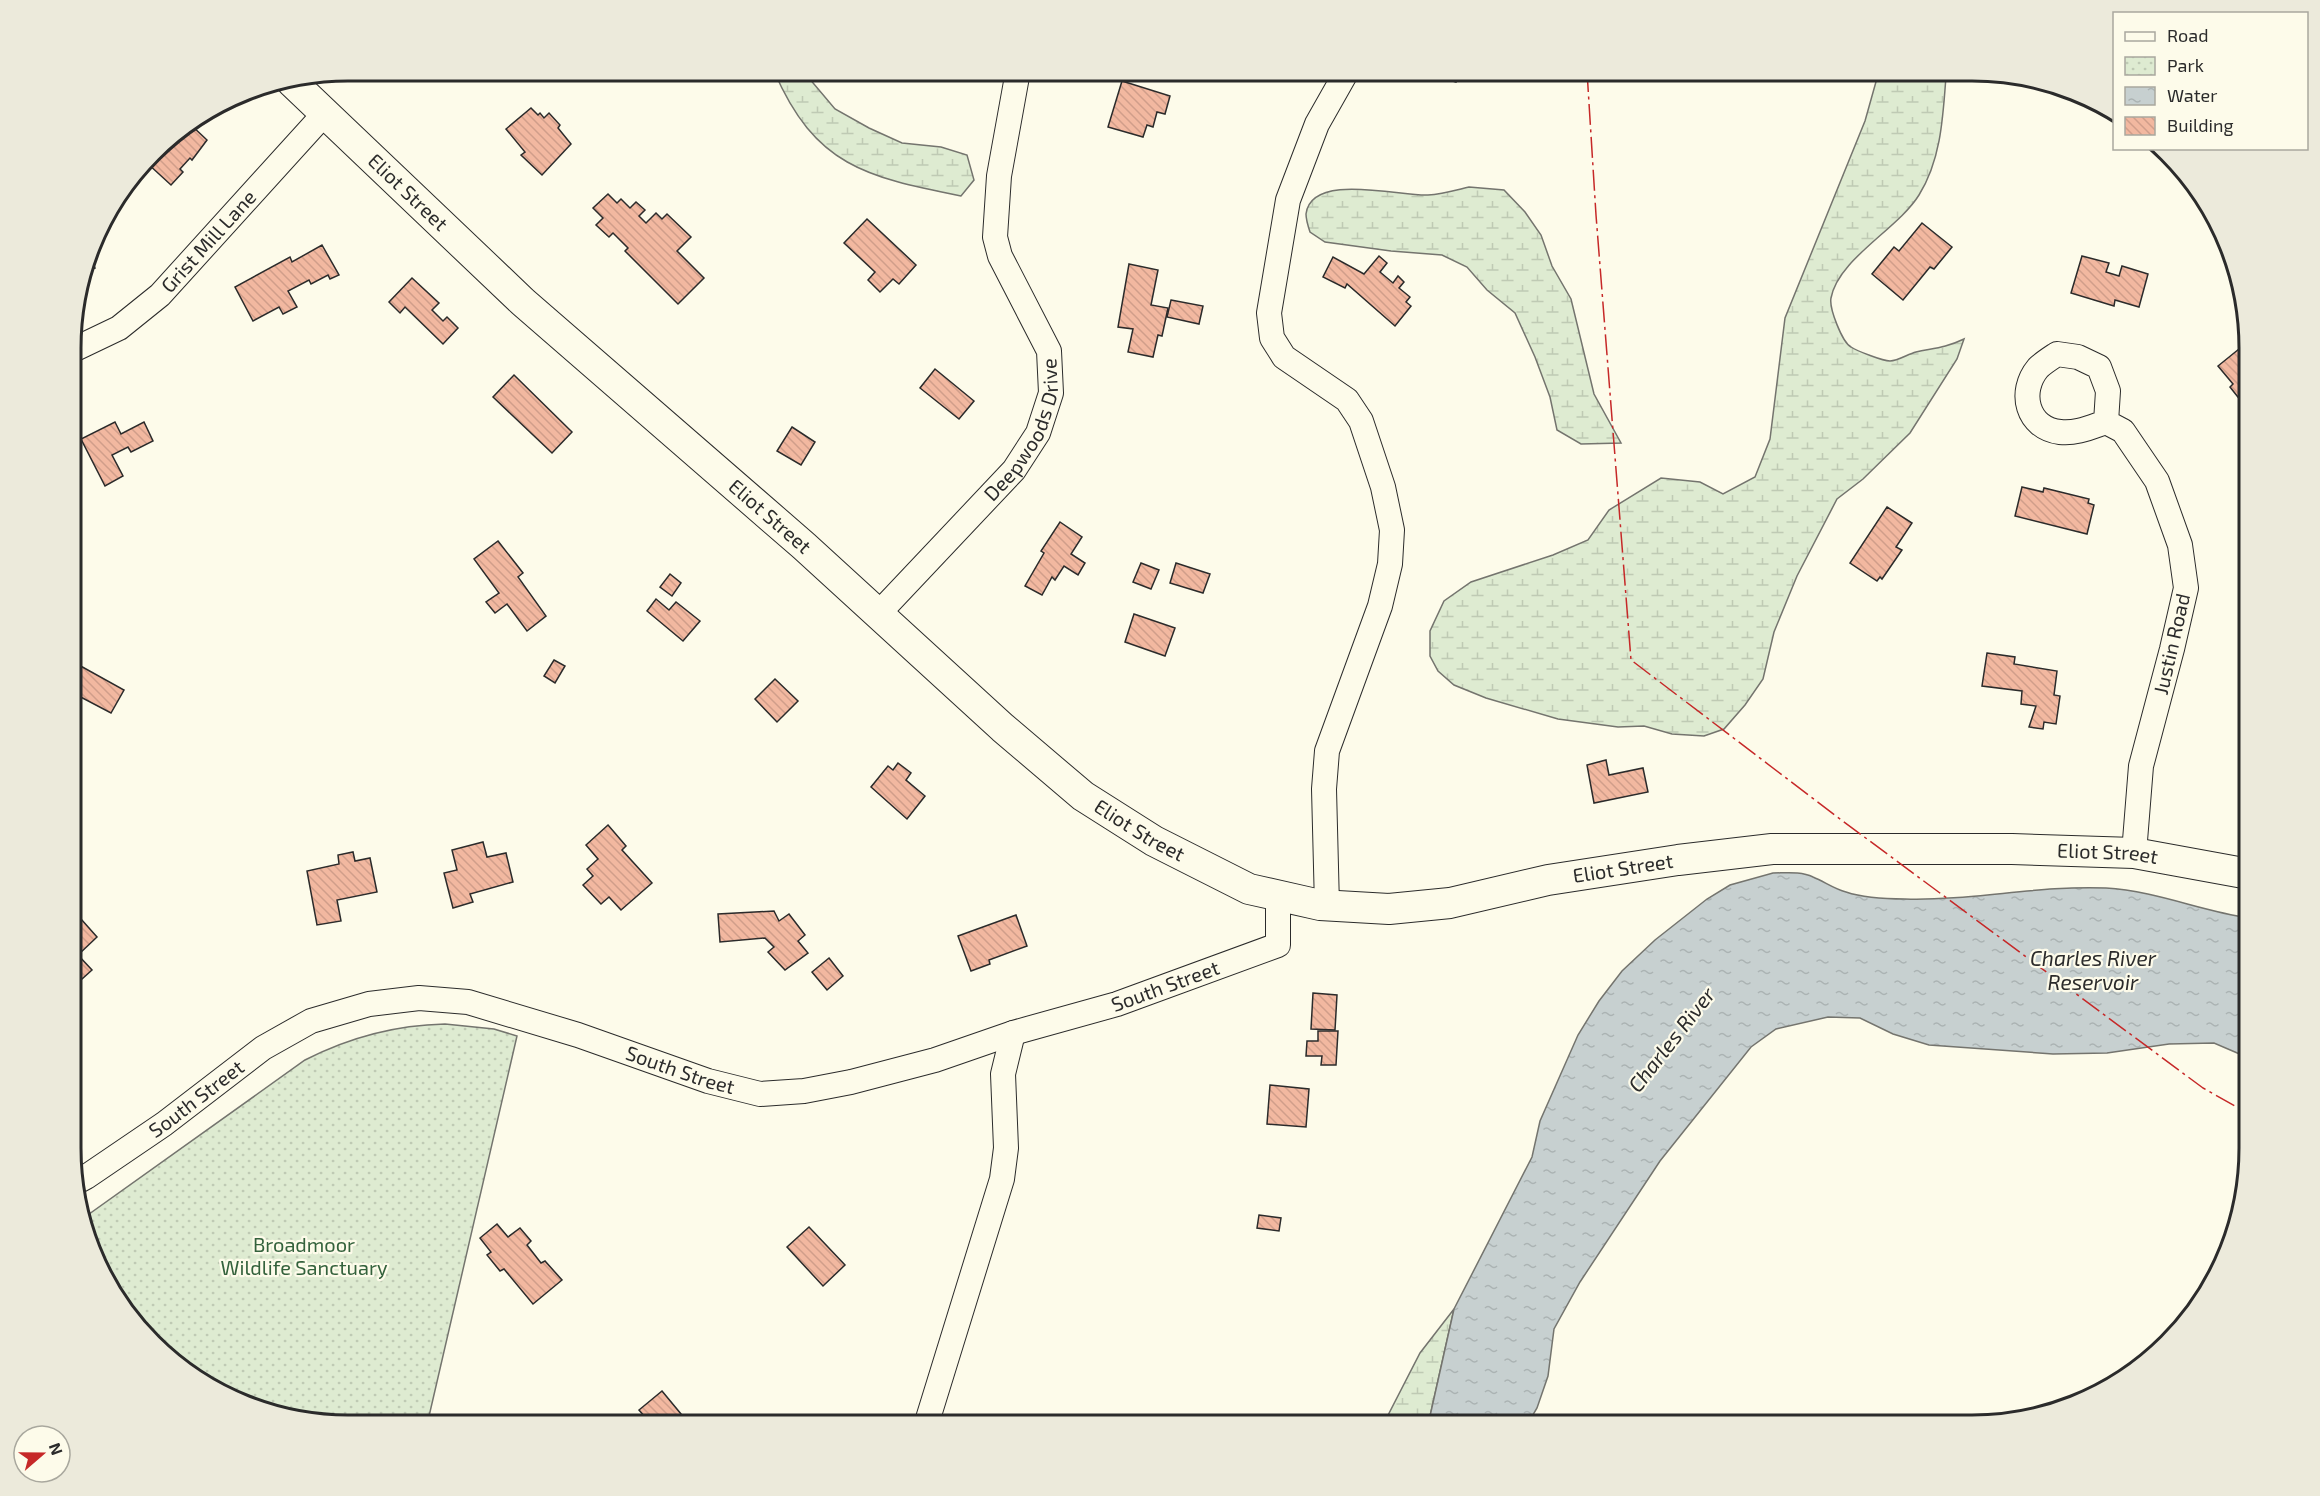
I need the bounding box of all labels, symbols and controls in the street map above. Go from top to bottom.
legend [2113,12,2308,150]
text: Road [2167,24,2208,46]
text: Park [2167,54,2204,76]
text: Water [2167,84,2217,106]
text: Building [2167,114,2234,136]
street label: Eliot Street [364,148,454,235]
street label: Grist Mill Lane [155,185,260,297]
street label: Deepwoods Drive [978,358,1062,505]
street label: Eliot Street [724,473,817,558]
street label: Justin Road [2148,591,2194,697]
street label: Eliot Street [1090,793,1189,866]
street label: Eliot Street [2057,837,2160,868]
street label: Eliot Street [1571,848,1675,887]
water label: Charles River Reservoir [2030,945,2157,994]
street label: South Street [1108,954,1223,1016]
water label: Charles River [1622,981,1720,1096]
street label: South Street [623,1040,738,1098]
street label: South Street [144,1054,248,1142]
park label: Broadmoor Wildlife Sanctuary [220,1232,388,1279]
north arrow [12,1424,72,1484]
text: N [46,1440,67,1457]

